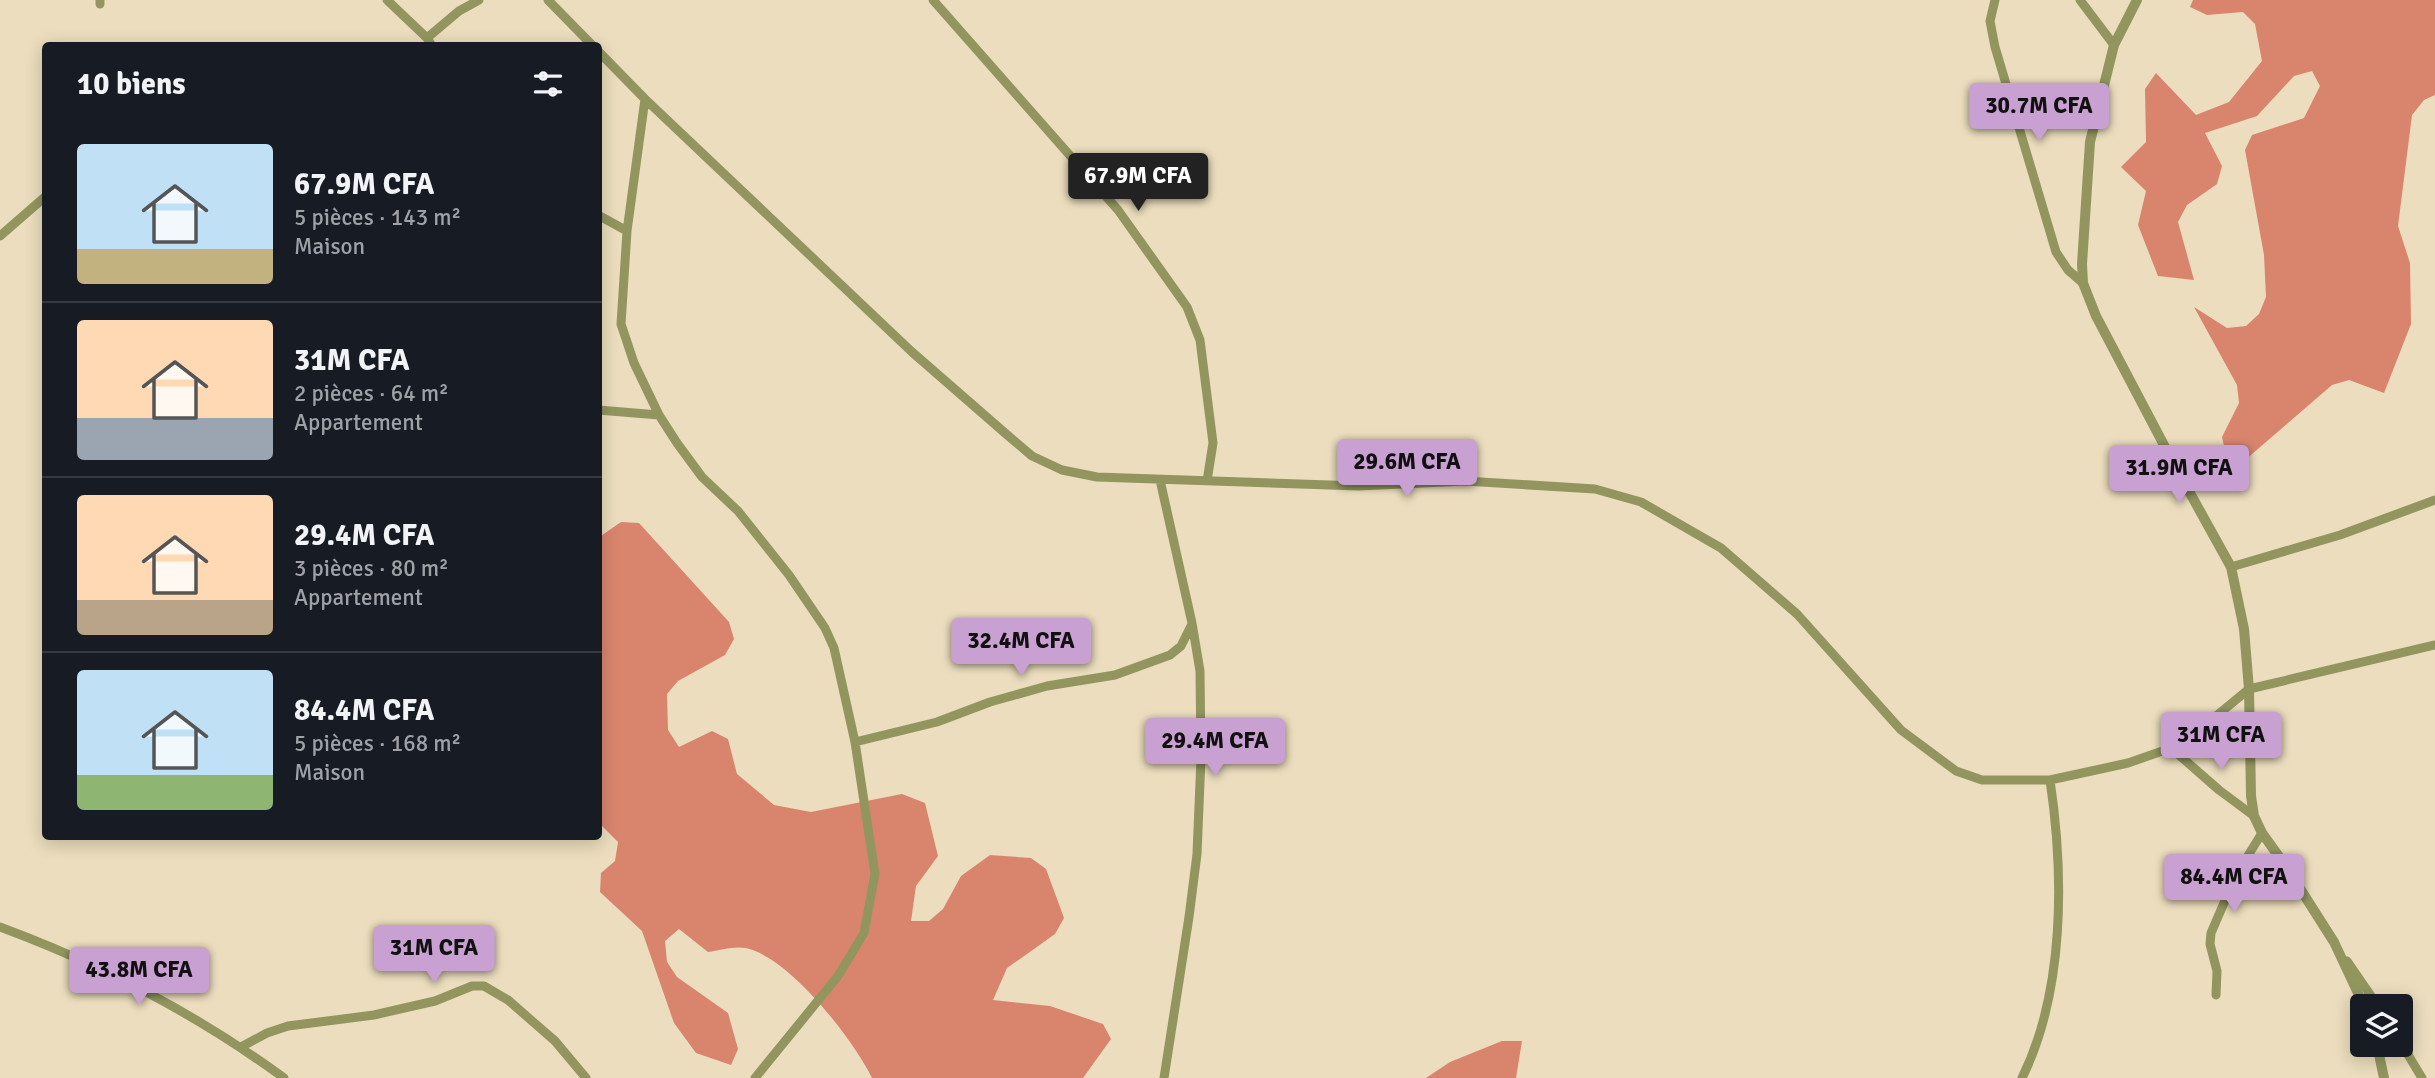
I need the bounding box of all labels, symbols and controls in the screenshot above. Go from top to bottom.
icon: filters [529,65,567,103]
text: 10 biens [77,66,186,103]
pin: 30.7M CFA [1959,83,2119,143]
text: 30.7M CFA [1985,91,2093,120]
pin: 67.9M CFA [1058,154,1218,213]
text: 67.9M CFA [1084,161,1192,190]
text: 67.9M CFA [294,166,434,203]
icon: home [133,172,217,256]
text: 5 pièces · 143 m² [294,203,461,232]
text: Maison [294,232,365,261]
text: 31M CFA [294,342,410,379]
icon: home [133,348,217,432]
text: 2 pièces · 64 m² [294,379,449,408]
text: Appartement [294,408,423,437]
pin: 29.6M CFA [1327,440,1487,499]
pin: 31.9M CFA [2099,446,2259,505]
text: 29.6M CFA [1353,447,1461,476]
text: 31.9M CFA [2125,453,2233,482]
text: 29.4M CFA [294,517,434,554]
icon: home [133,523,217,607]
text: 3 pièces · 80 m² [294,554,449,583]
text: Appartement [294,583,423,612]
pin: 32.4M CFA [941,618,1101,678]
text: 32.4M CFA [967,626,1075,655]
text: 84.4M CFA [294,692,434,729]
icon: home [133,698,217,782]
pin: 31M CFA [2156,712,2286,772]
pin: 29.4M CFA [1135,718,1295,778]
text: 31M CFA [2177,720,2265,749]
text: 29.4M CFA [1161,726,1269,755]
text: 5 pièces · 168 m² [294,729,461,758]
text: Maison [294,758,365,787]
pin: 84.4M CFA [2154,855,2314,914]
text: 84.4M CFA [2180,862,2288,891]
pin: 31M CFA [369,926,499,985]
text: 31M CFA [390,933,478,962]
pin: 43.8M CFA [59,948,219,1007]
text: 43.8M CFA [85,955,193,984]
map controls [2350,994,2413,1057]
button: layers [2350,994,2413,1057]

